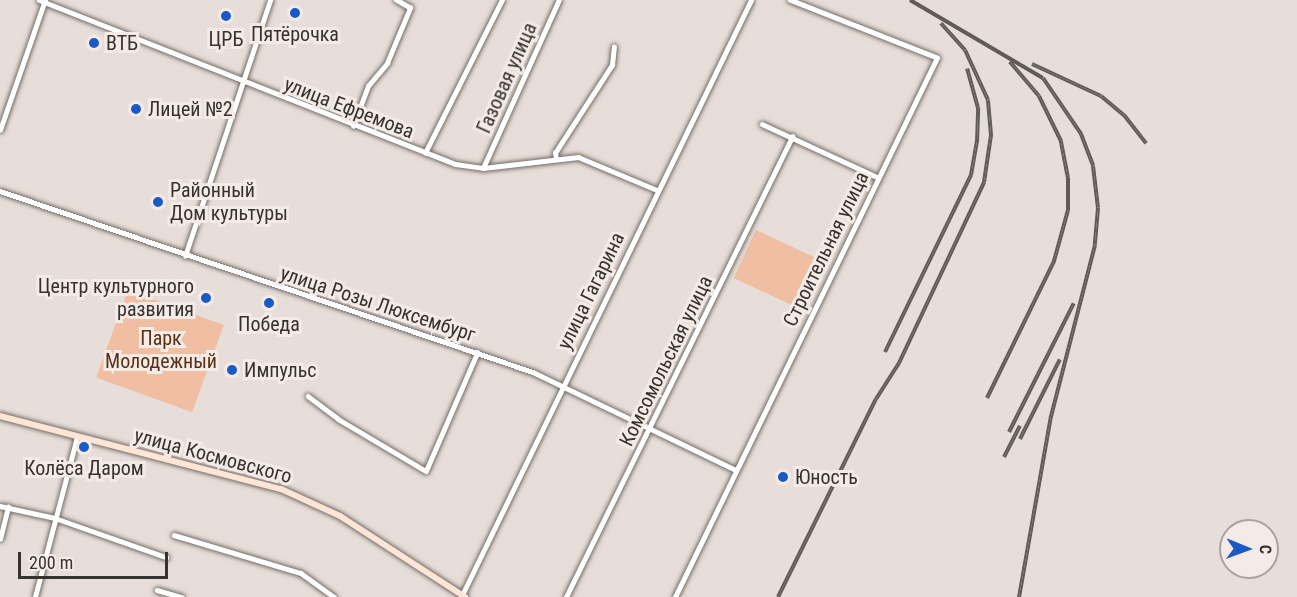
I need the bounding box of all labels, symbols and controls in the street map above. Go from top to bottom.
marker: Пятёрочка [288,6,302,20]
marker: ЦРБ [217,7,235,25]
street label: Газовая улица [472,19,542,137]
place label: Пятёрочка [251,22,339,46]
place label: ЦРБ [209,27,243,51]
place label: ВТБ [106,31,138,55]
marker: ВТБ [87,36,101,50]
street label: улица Ефремова [281,72,417,144]
place label: Лицей №2 [148,97,233,121]
marker: Лицей №2 [129,102,143,116]
street label: Строительная улица [778,168,874,330]
place label: Районный Дом культуры [170,178,288,225]
marker: Районный Дом культуры [151,195,165,209]
street label: улица Гагарина [552,229,630,353]
street label: улица Розы Люксембург [277,261,479,347]
street label: Комсомольская улица [614,272,718,450]
place label: Центр культурного развития [38,274,194,321]
marker: Центр культурного развития [199,291,213,305]
marker: Победа [262,296,276,310]
place label: Победа [238,312,300,336]
park label: Парк Молодежный [105,327,217,374]
place label: Импульс [244,358,316,382]
marker: Импульс [225,363,239,377]
street label: улица Космовского [132,423,294,489]
marker: Колёса Даром [77,440,91,454]
place label: Колёса Даром [24,456,144,480]
place label: Юность [795,465,858,489]
marker: Юность [776,470,790,484]
north arrow [1219,519,1279,579]
scale bar [21,540,171,578]
text: С [1256,545,1275,554]
text: 200 m [29,552,73,573]

